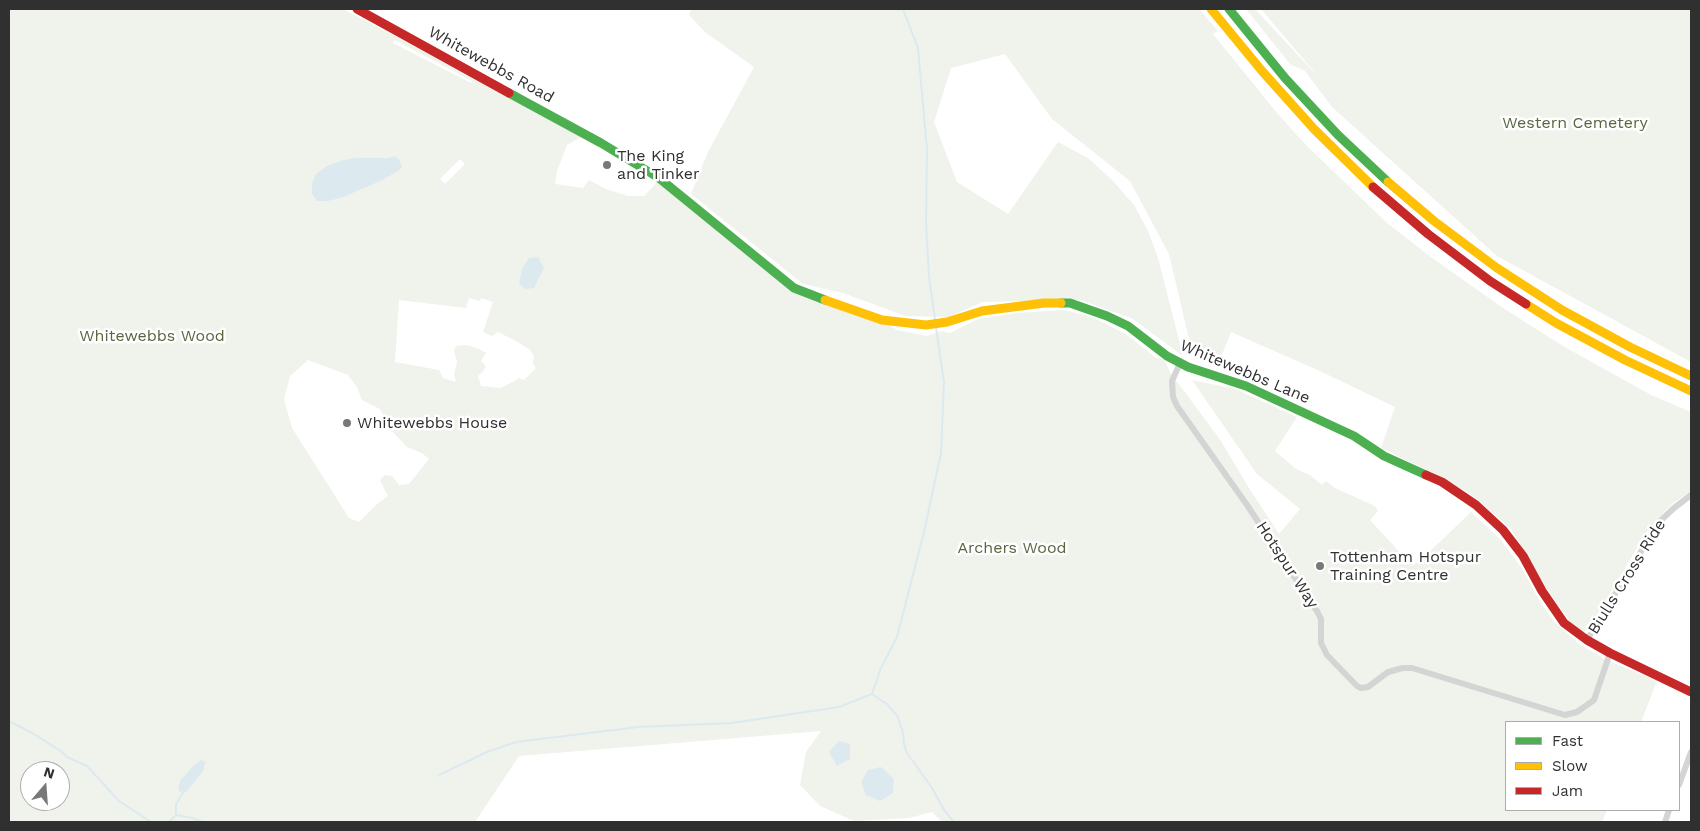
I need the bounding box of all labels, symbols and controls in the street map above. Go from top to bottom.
street label: Whitewebbs Road [425,23,557,107]
park label: Western Cemetery [1502,113,1648,133]
place label: The King and Tinker [617,146,700,184]
marker: The King and Tinker [601,159,613,171]
park label: Whitewebbs Wood [79,326,225,346]
street label: Whitewebbs Lane [1177,336,1313,408]
place label: Whitewebbs House [357,413,507,433]
marker: Whitewebbs House [341,417,353,429]
street label: Biulls Cross Ride [1584,516,1670,638]
street label: Hotspur Way [1252,518,1322,612]
park label: Archers Wood [957,538,1067,558]
place label: Tottenham Hotspur Training Centre [1330,547,1481,585]
marker: Tottenham Hotspur Training Centre [1314,560,1326,572]
legend [1505,721,1680,811]
text: Fast [1552,732,1583,750]
text: Slow [1552,757,1588,775]
north arrow [20,761,70,811]
text: N [42,763,57,782]
text: Jam [1552,782,1583,800]

